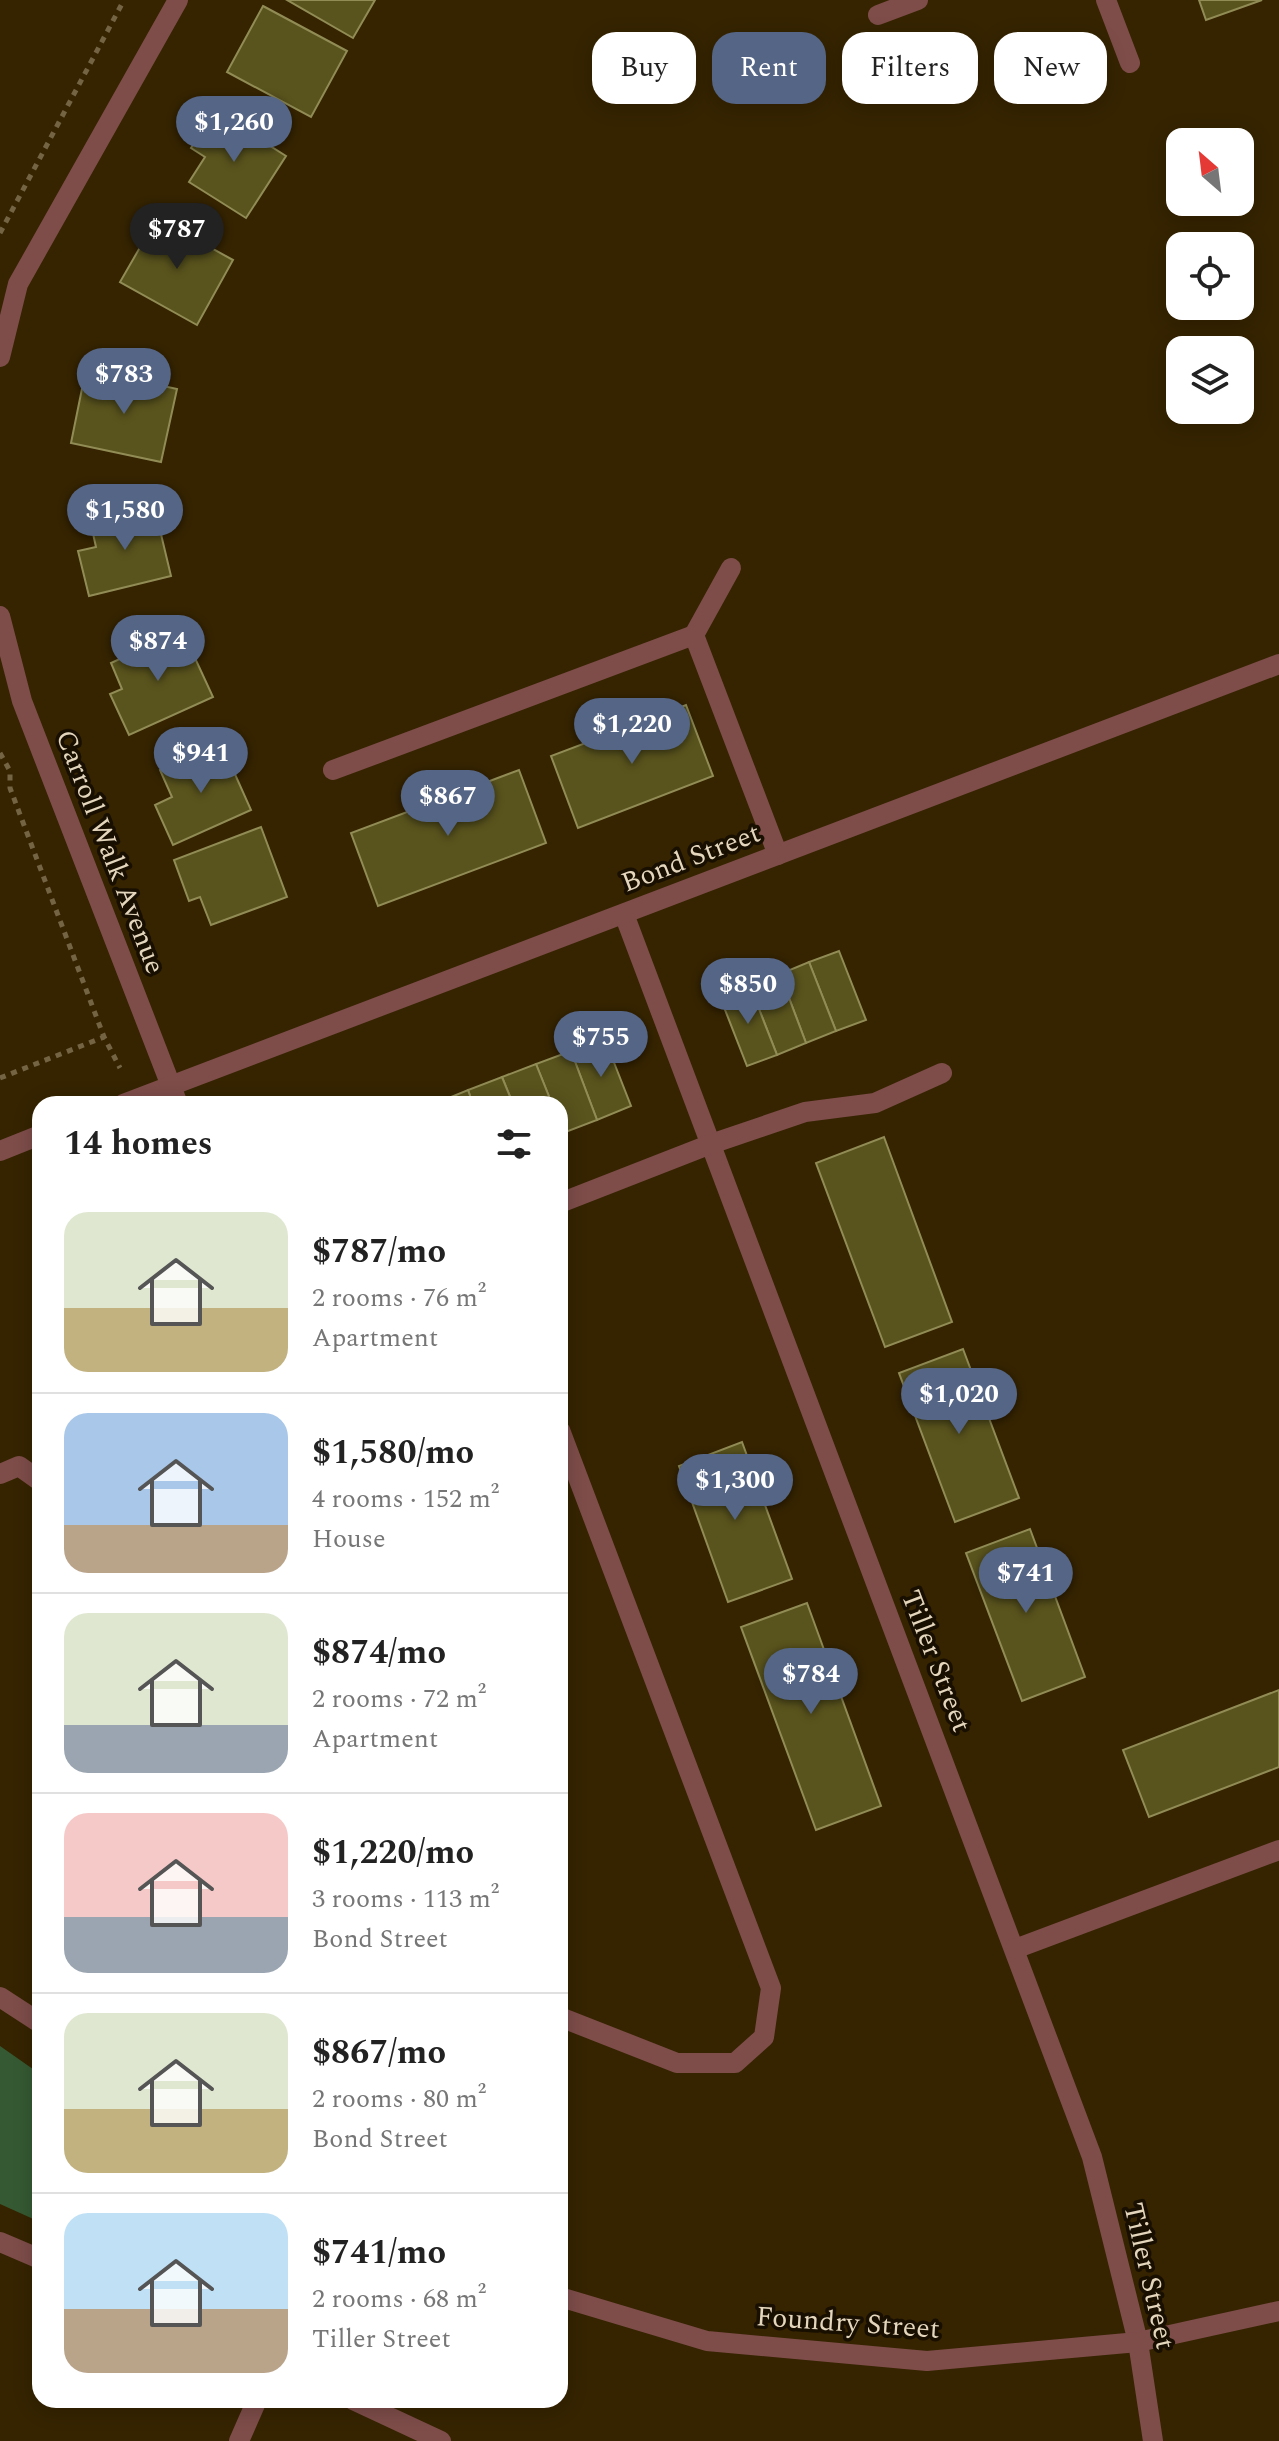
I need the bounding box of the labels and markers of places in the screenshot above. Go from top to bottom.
pin: $1,260 [169,96,299,164]
pin: $787 [130,203,224,271]
pin: $783 [77,348,171,416]
pin: $1,580 [60,484,190,552]
pin: $874 [111,615,205,683]
pin: $1,220 [567,698,697,766]
pin: $941 [154,727,248,795]
pin: $867 [401,770,495,838]
pin: $850 [701,958,795,1026]
pin: $755 [554,1011,648,1079]
pin: $1,020 [894,1368,1024,1436]
pin: $1,300 [670,1454,800,1522]
pin: $741 [979,1547,1073,1615]
pin: $784 [764,1648,858,1716]

